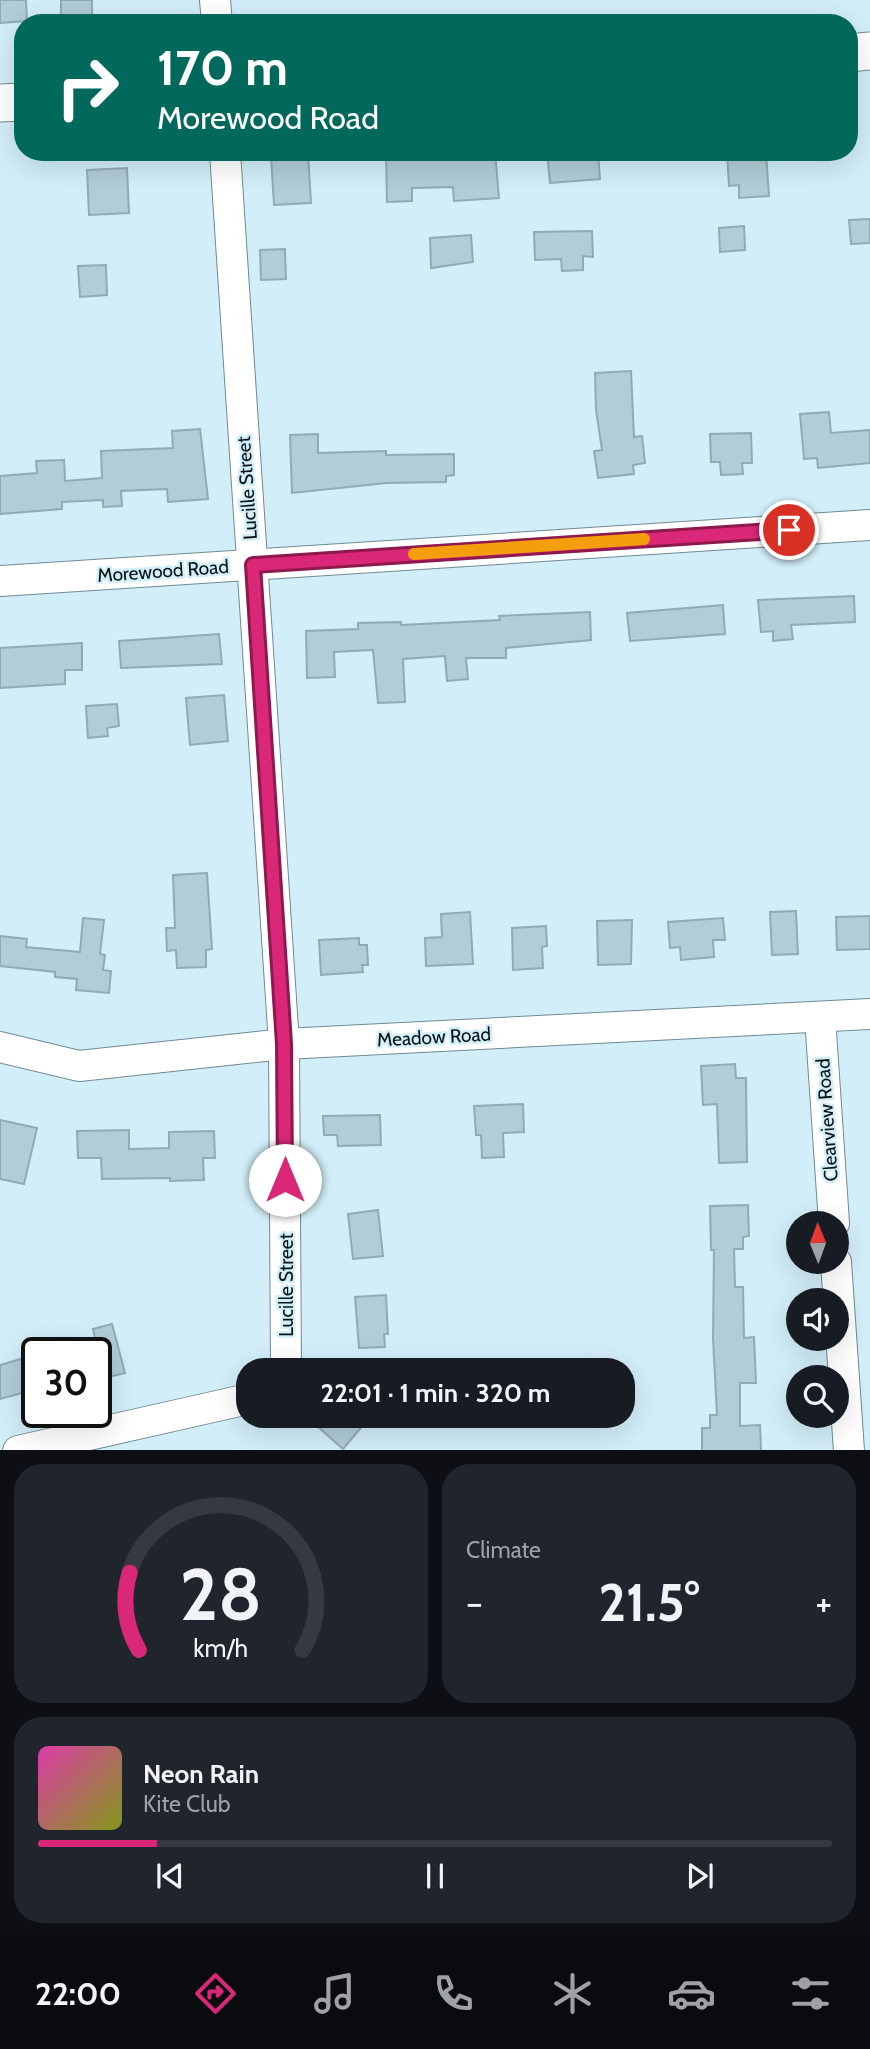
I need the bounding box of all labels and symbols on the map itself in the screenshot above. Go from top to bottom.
street label: Lucille Street [232,435,262,541]
pin [759,500,819,560]
street label: Morewood Road [96,555,230,587]
street label: Meadow Road [376,1023,492,1051]
street label: Clearview Road [811,1058,843,1182]
position arrow [248,1143,322,1217]
north arrow [786,1211,849,1274]
street label: Lucille Street [275,1233,298,1337]
speed limit sign: 30 [21,1337,112,1428]

